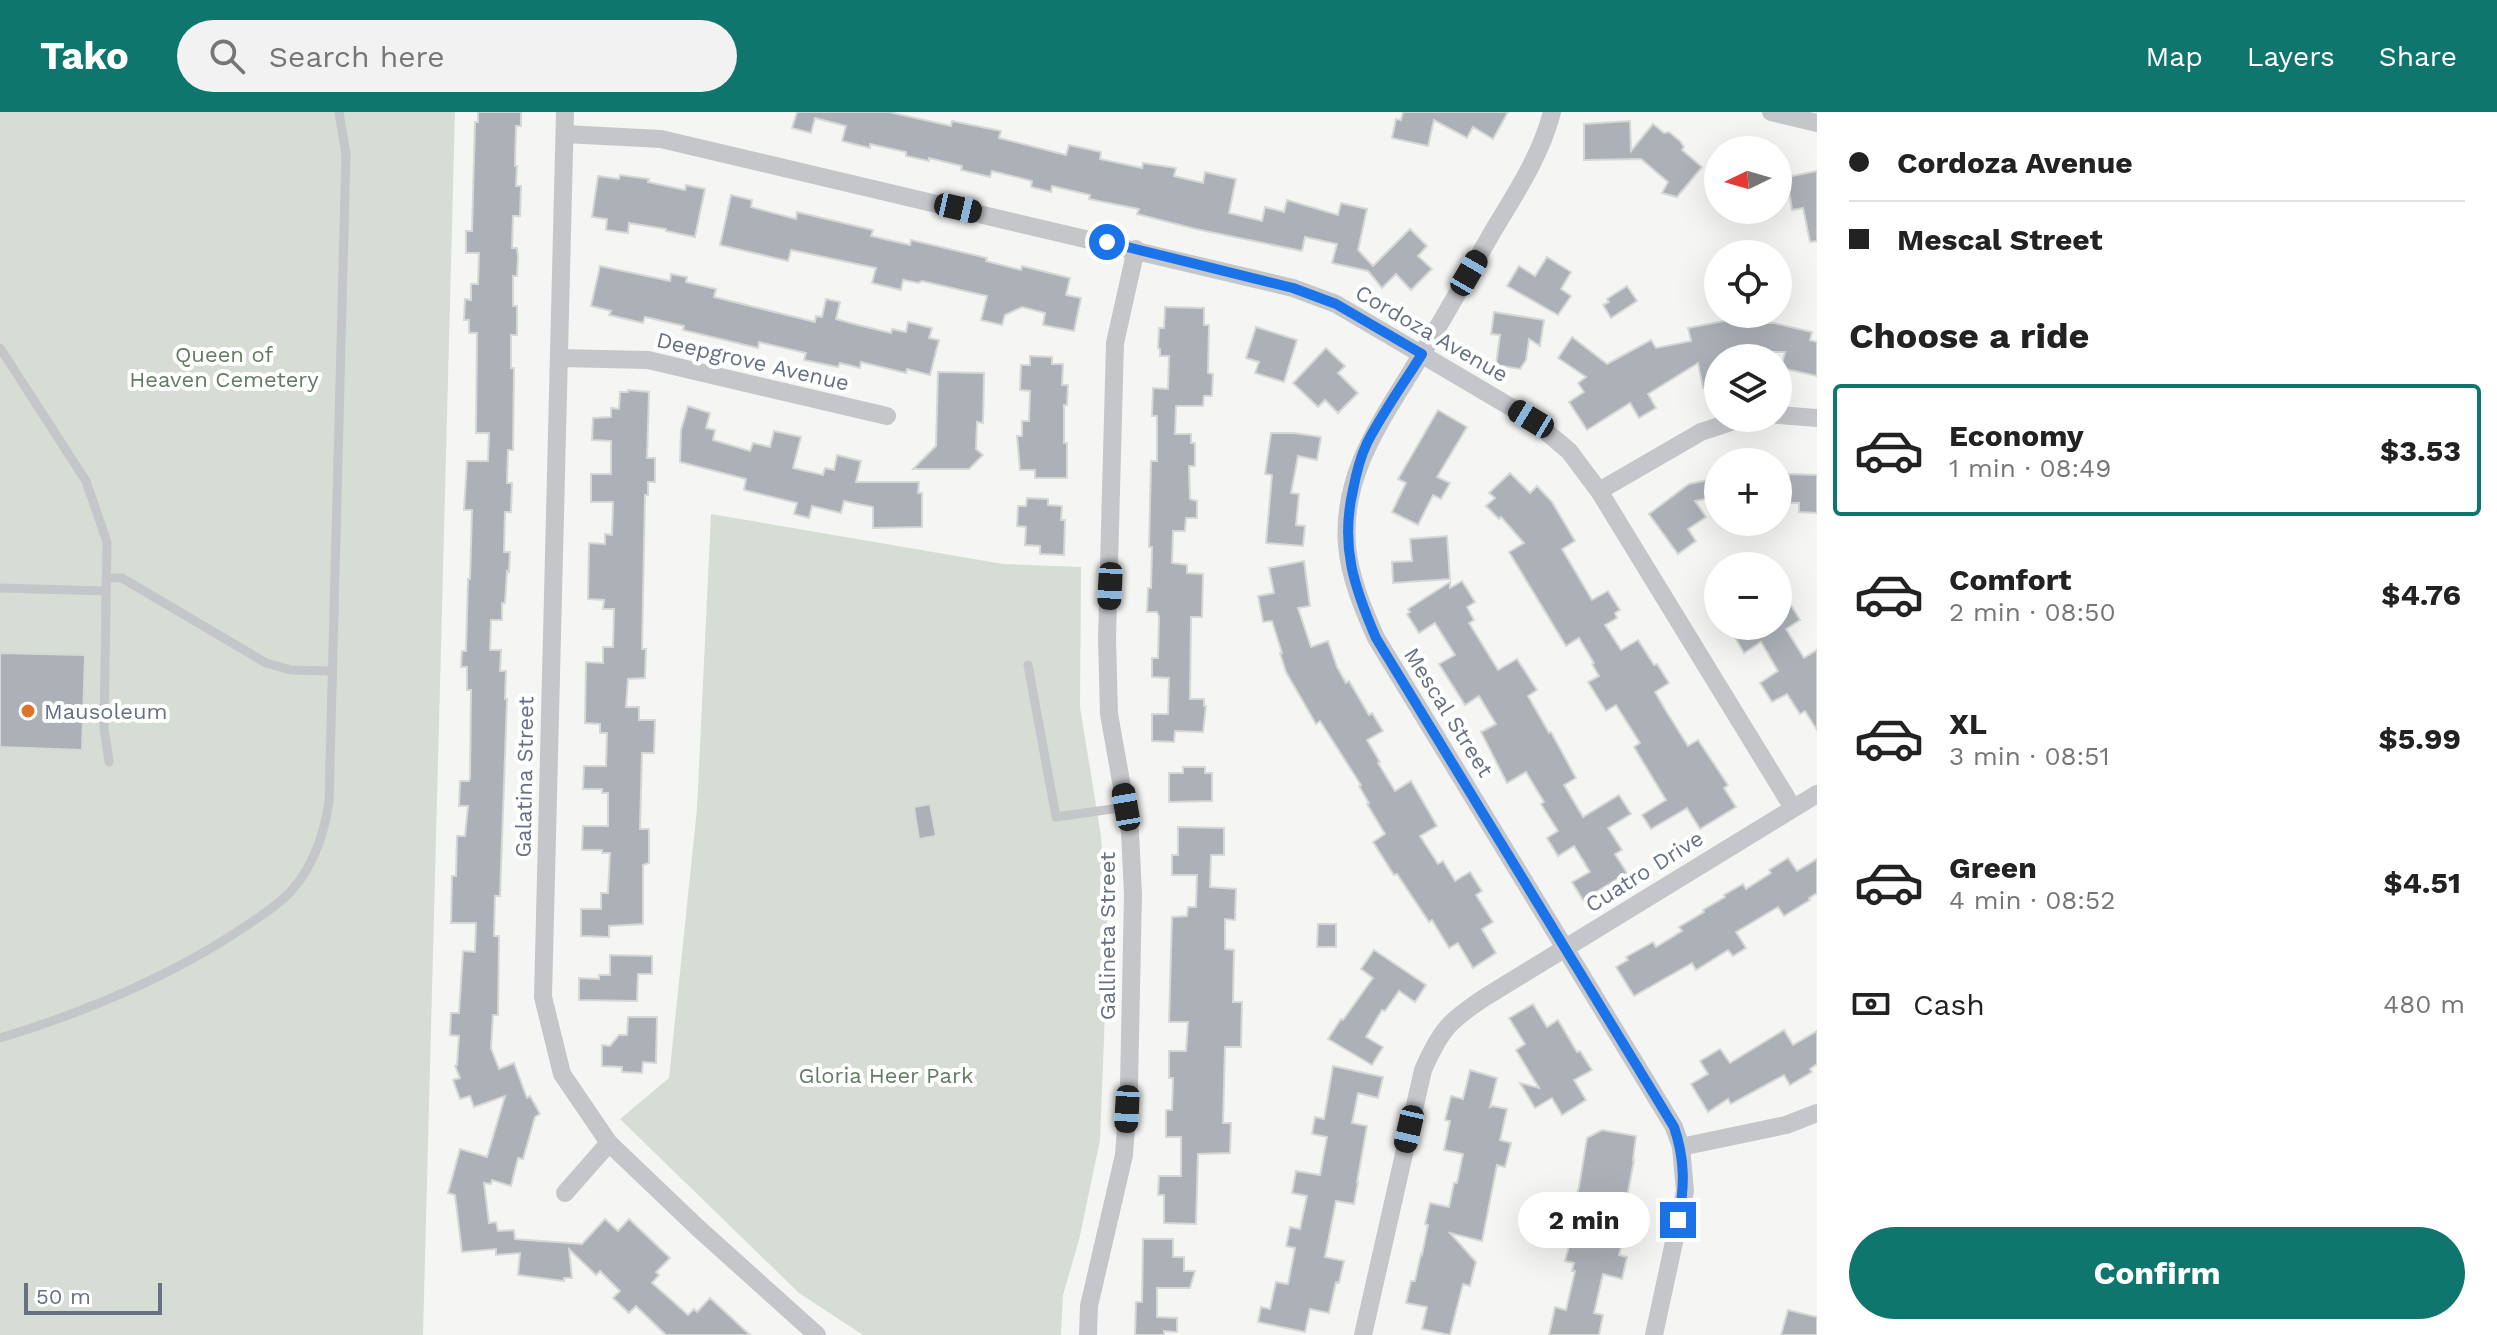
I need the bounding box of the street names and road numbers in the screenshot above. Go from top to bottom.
street label: Cordoza Avenue [1351,280,1512,387]
street label: Deepgrove Avenue [654,327,852,396]
street label: Mescal Street [1399,643,1498,781]
street label: Galatina Street [511,696,538,858]
street label: Cuatro Drive [1581,825,1708,918]
street label: Gallineta Street [1095,852,1120,1020]

